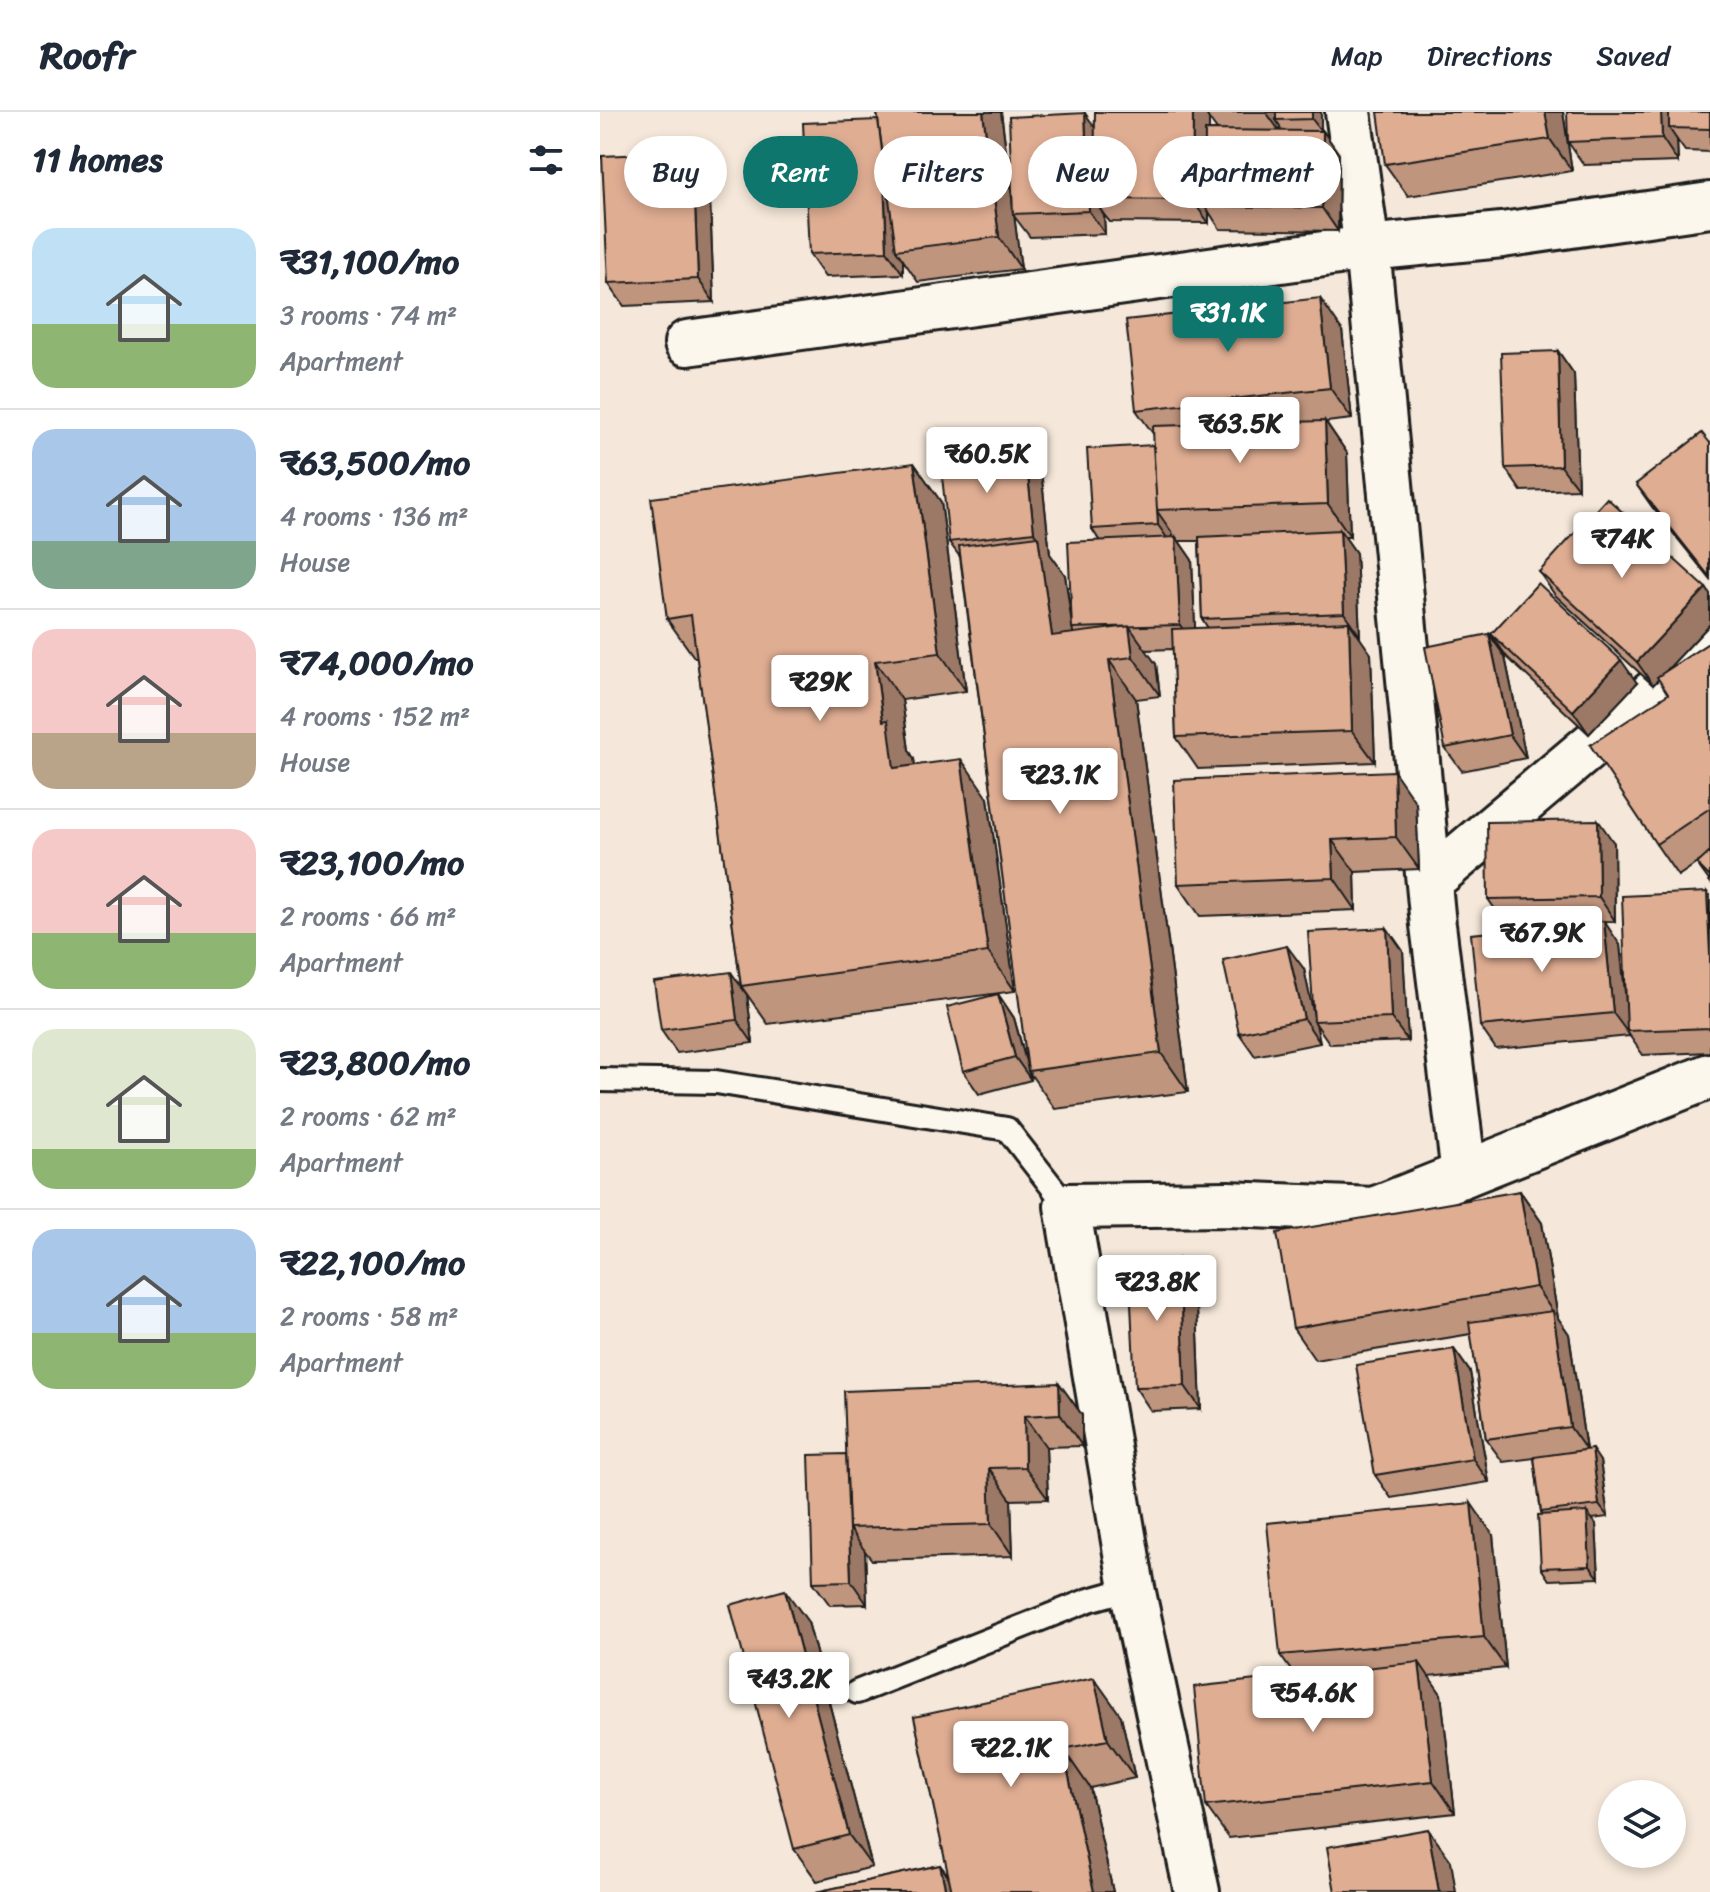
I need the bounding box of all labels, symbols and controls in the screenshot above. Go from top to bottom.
text: Roofr [40,22,134,89]
text: Map [1331,31,1383,80]
text: Directions [1427,31,1552,80]
text: Saved [1596,31,1670,80]
text: 11 homes [32,130,163,190]
chip: Buy [624,136,727,208]
chip: Rent [743,136,858,208]
chip: Filters [874,136,1012,208]
chip: New [1028,136,1137,208]
chip: Apartment [1153,136,1341,208]
icon: filters [524,138,568,182]
text: ₹31,100/mo [280,232,459,292]
icon: home [96,260,192,356]
pin: ₹31.1K [1163,286,1293,354]
text: ₹31.1K [1191,289,1265,335]
text: 3 rooms · 74 m² [280,292,457,338]
text: Apartment [280,338,403,384]
pin: ₹63.5K [1175,397,1305,465]
text: ₹63.5K [1198,400,1282,446]
pin: ₹60.5K [922,427,1052,495]
text: ₹60.5K [944,430,1030,476]
text: ₹63,500/mo [280,433,470,493]
icon: home [96,461,192,557]
text: 4 rooms · 136 m² [280,493,468,539]
pin: ₹74K [1575,512,1669,580]
text: ₹74K [1591,515,1653,561]
text: House [280,539,350,585]
text: ₹74,000/mo [280,633,474,693]
pin: ₹29K [773,655,867,723]
text: ₹29K [789,658,851,704]
icon: home [96,661,192,757]
text: 4 rooms · 152 m² [280,693,470,739]
text: House [280,739,350,785]
pin: ₹23.1K [995,748,1125,816]
text: ₹23.1K [1021,751,1099,797]
text: ₹23,100/mo [280,833,464,893]
icon: home [96,861,192,957]
text: 2 rooms · 66 m² [280,893,456,939]
pin: ₹67.9K [1477,906,1607,974]
text: ₹67.9K [1500,909,1584,955]
text: Apartment [280,939,403,985]
text: ₹23,800/mo [280,1033,470,1093]
icon: home [96,1061,192,1157]
text: 2 rooms · 62 m² [280,1093,457,1139]
text: Apartment [280,1139,403,1185]
text: ₹22,100/mo [280,1233,465,1293]
pin: ₹23.8K [1092,1255,1222,1323]
text: ₹23.8K [1115,1258,1199,1304]
icon: home [96,1261,192,1357]
text: 2 rooms · 58 m² [280,1293,458,1339]
text: Apartment [280,1339,403,1385]
pin: ₹43.2K [724,1652,854,1720]
text: ₹43.2K [747,1655,831,1701]
pin: ₹54.6K [1248,1666,1378,1734]
text: ₹54.6K [1270,1669,1356,1715]
pin: ₹22.1K [946,1721,1076,1789]
text: ₹22.1K [971,1724,1051,1770]
map controls [1598,1780,1686,1868]
button: layers [1598,1780,1686,1868]

